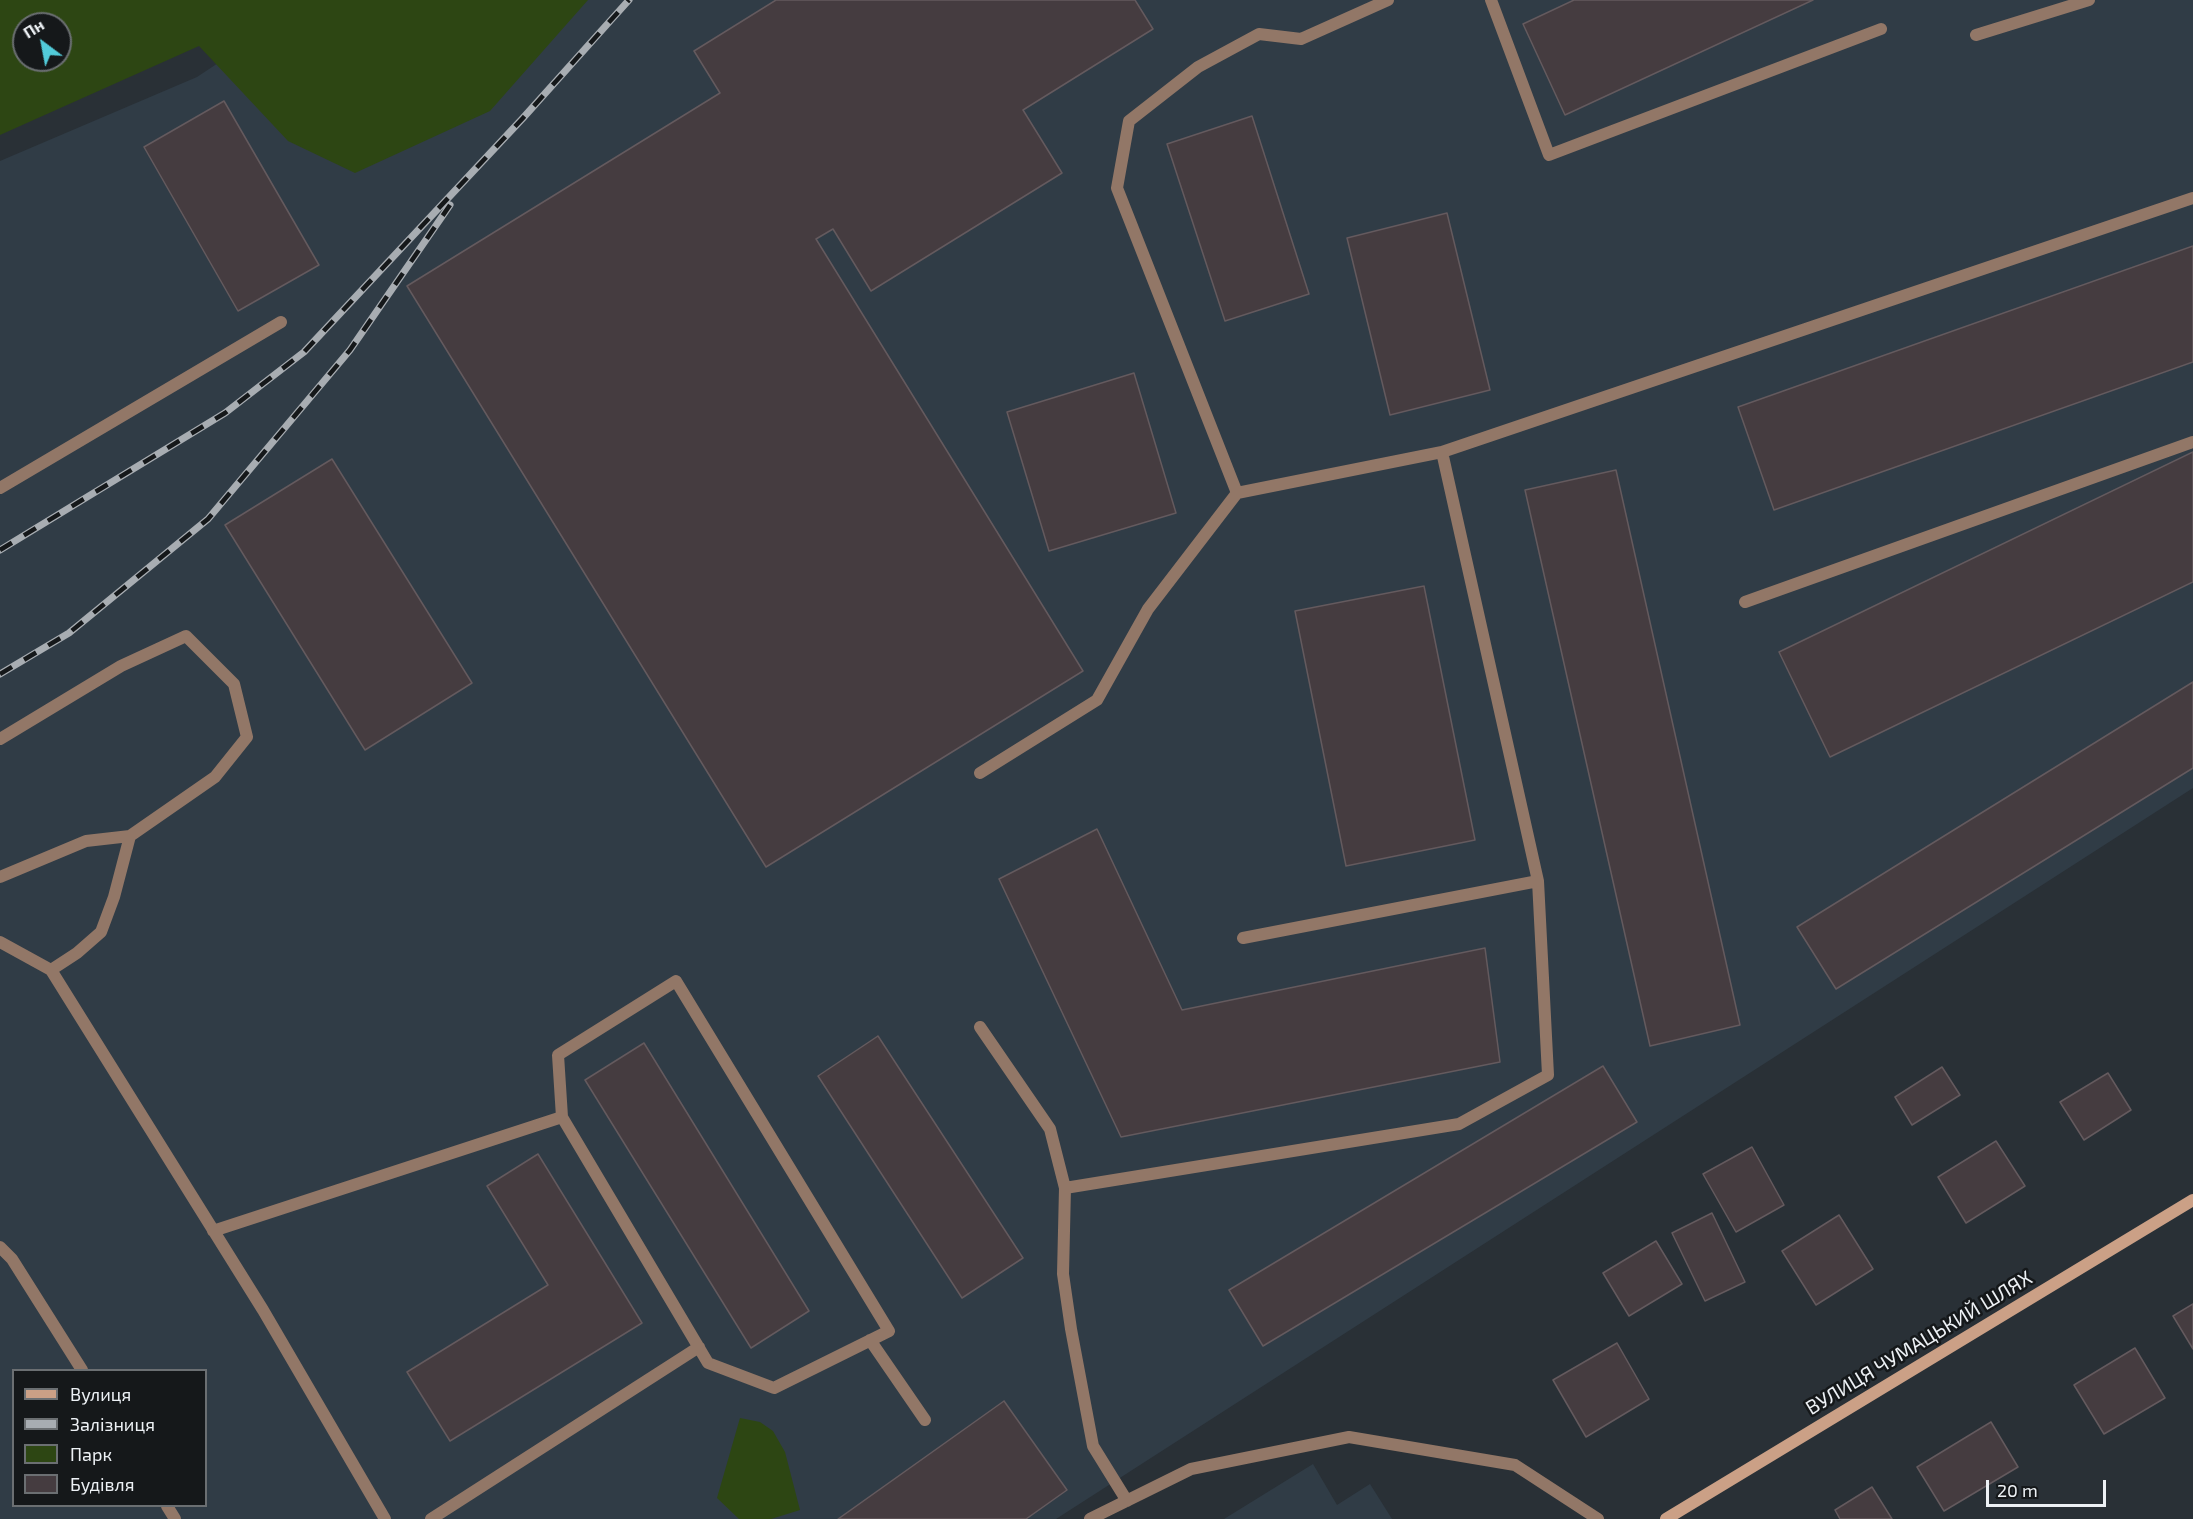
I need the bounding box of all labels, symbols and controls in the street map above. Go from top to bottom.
north arrow [12,12,72,72]
text: Пн [19,14,47,42]
street label: ВУЛИЦЯ ЧУМАЦЬКИЙ ШЛЯХ [1801,1266,2037,1420]
legend [12,1369,207,1507]
text: Вулиця [70,1383,131,1405]
text: Залізниця [70,1413,155,1435]
text: Парк [70,1443,112,1465]
scale bar [1989,1468,2109,1506]
text: Будівля [70,1473,134,1495]
text: 20 m [1997,1479,2038,1501]

